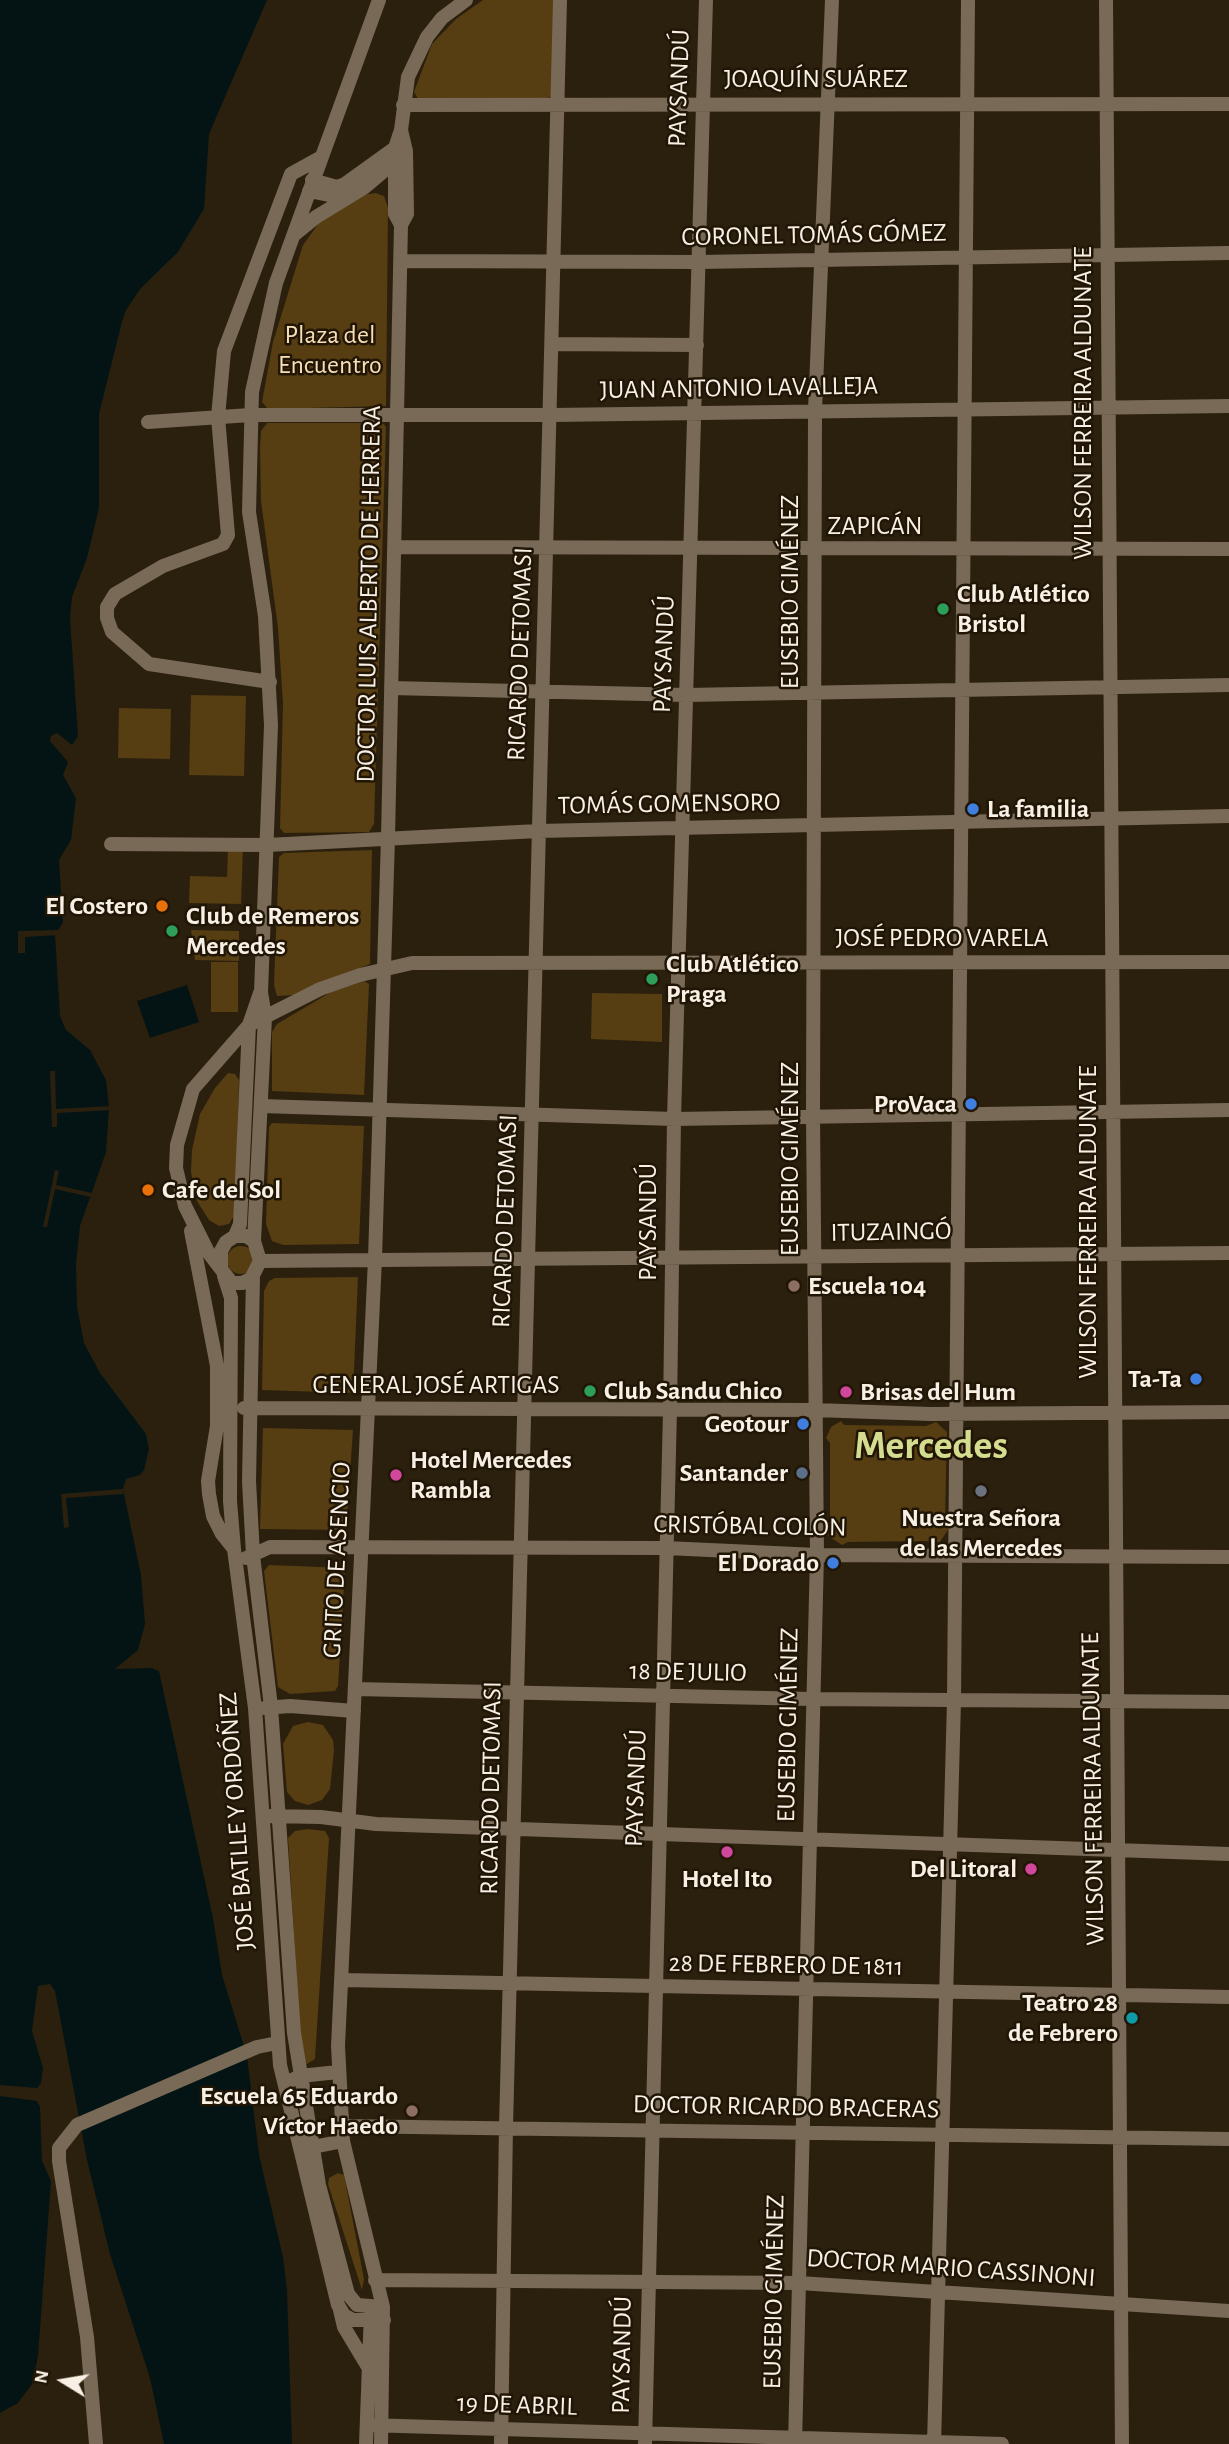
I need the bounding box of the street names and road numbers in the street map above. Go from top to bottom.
street label: PAYSANDÚ [661,29,697,147]
street label: JOAQUÍN SUÁREZ [724,63,908,95]
street label: CORONEL TOMÁS GÓMEZ [681,217,947,253]
street label: WILSON FERREIRA ALDUNATE [1067,246,1099,560]
street label: JUAN ANTONIO LAVALLEJA [600,370,878,406]
street label: DOCTOR LUIS ALBERTO DE HERRERA [350,405,388,783]
street label: EUSEBIO GIMÉNEZ [774,495,806,689]
street label: ZAPICÁN [827,510,923,542]
street label: RICARDO DETOMASI [501,547,539,761]
street label: PAYSANDÚ [646,595,682,713]
street label: TOMÁS GOMENSORO [557,786,781,822]
street label: JOSÉ PEDRO VARELA [836,922,1048,954]
street label: EUSEBIO GIMÉNEZ [774,1062,806,1256]
street label: WILSON FERREIRA ALDUNATE [1072,1065,1104,1379]
street label: RICARDO DETOMASI [486,1114,524,1328]
street label: PAYSANDÚ [632,1163,664,1281]
street label: ITUZAINGÓ [830,1215,952,1249]
street label: GENERAL JOSÉ ARTIGAS [313,1369,559,1401]
street label: GRITO DE ASENCIO [316,1461,358,1659]
street label: CRISTÓBAL COLÓN [653,1509,847,1543]
street label: EUSEBIO GIMÉNEZ [771,1627,805,1823]
street label: WILSON FERREIRA ALDUNATE [1075,1632,1111,1946]
street label: 18 DE JULIO [629,1655,747,1689]
street label: RICARDO DETOMASI [474,1681,508,1895]
street label: JOSÉ BATLLE Y ORDÓÑEZ [212,1691,262,1951]
street label: PAYSANDÚ [618,1729,654,1847]
street label: 28 DE FEBRERO DE 1811 [668,1947,904,1983]
street label: DOCTOR RICARDO BRACERAS [633,2089,939,2125]
street label: EUSEBIO GIMÉNEZ [757,2194,791,2390]
street label: DOCTOR MARIO CASSINONI [805,2242,1097,2294]
street label: PAYSANDÚ [605,2296,639,2414]
street label: 19 DE ABRIL [456,2387,578,2423]

